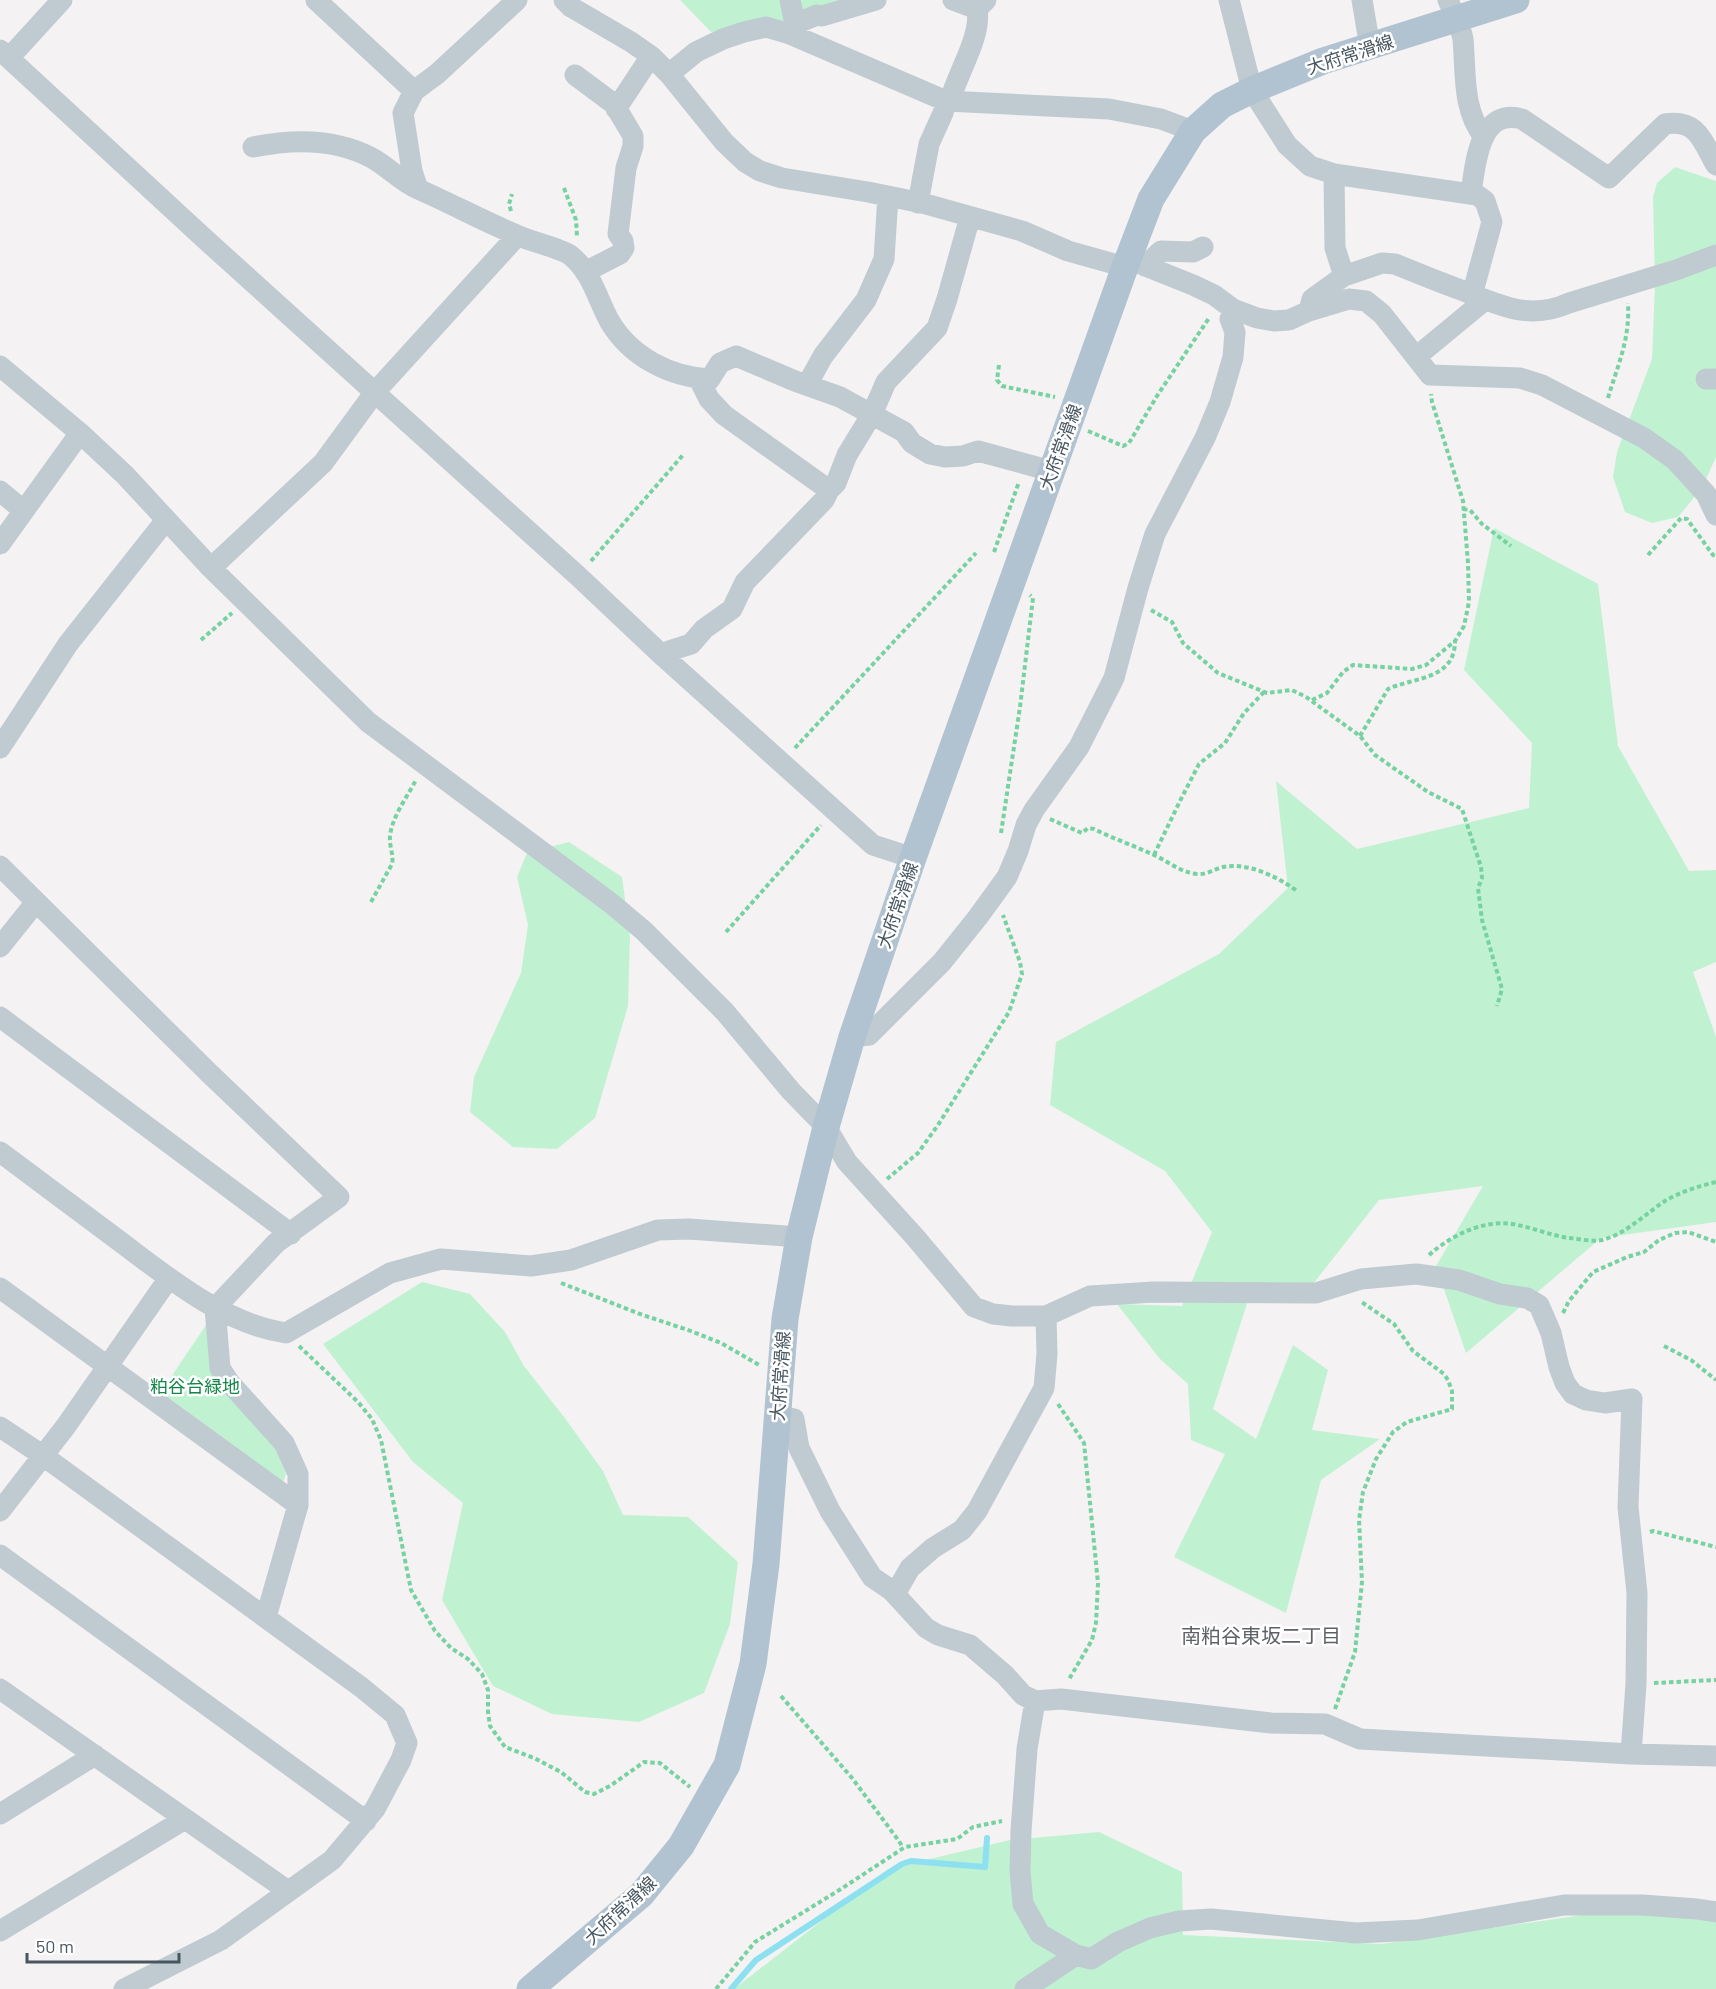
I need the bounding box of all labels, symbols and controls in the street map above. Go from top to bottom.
street label: 大府常滑線 [1304,30,1396,78]
street label: 大府常滑線 [1034,401,1086,493]
street label: 大府常滑線 [872,859,922,951]
street label: 大府常滑線 [766,1330,794,1422]
park label: 粕谷台緑地 [150,1375,240,1397]
district label: 南粕谷東坂二丁目 [1181,1623,1341,1647]
street label: 大府常滑線 [580,1871,660,1949]
scale bar [27,1926,178,1964]
text: 50 m [36,1935,74,1957]

